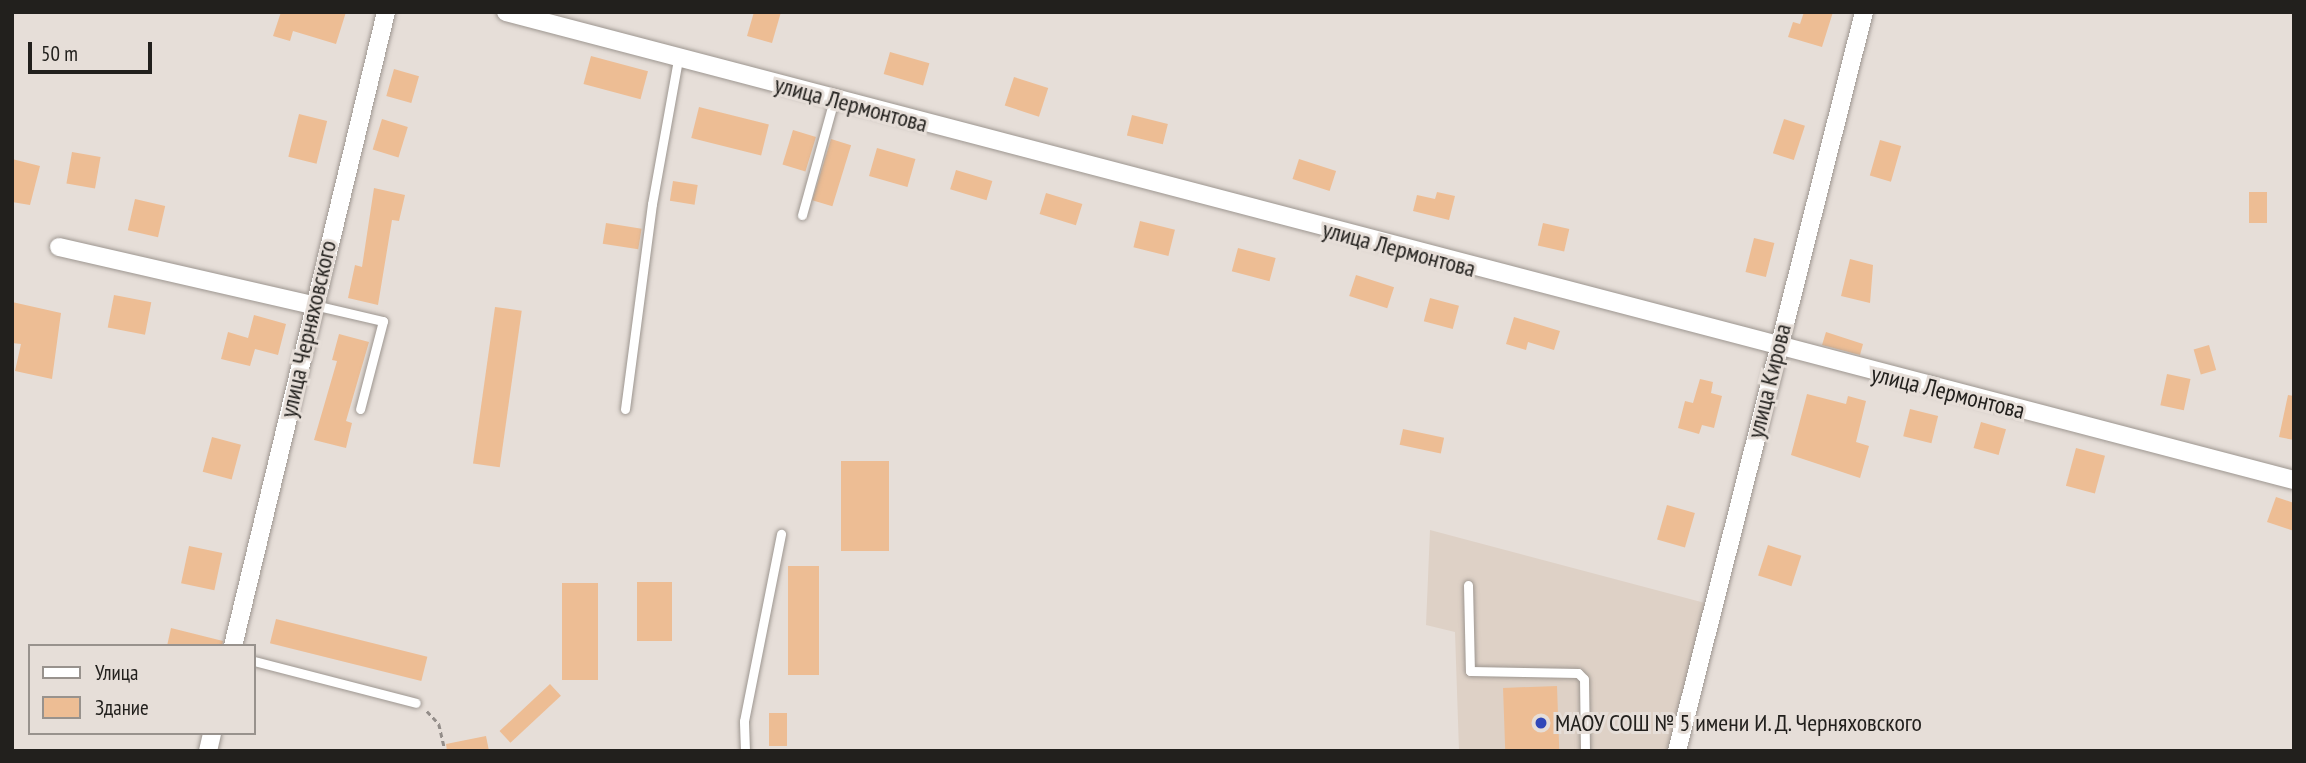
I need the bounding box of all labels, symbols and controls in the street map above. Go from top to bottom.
scale bar [32,28,156,72]
text: 50 m [41,40,78,67]
street label: улица Лермонтова [771,70,931,138]
street label: улица Лермонтова [1319,215,1479,283]
street label: улица Черняховского [274,238,342,420]
street label: улица Кирова [1741,321,1797,441]
street label: улица Лермонтова [1868,359,2028,425]
legend [28,644,256,735]
text: Улица [95,659,138,686]
text: Здание [95,694,149,721]
place label: МАОУ СОШ № 5 имени И. Д. Черняховского [1555,709,1926,737]
marker: МАОУ СОШ № 5 имени И. Д. Черняховского [1533,715,1549,731]

